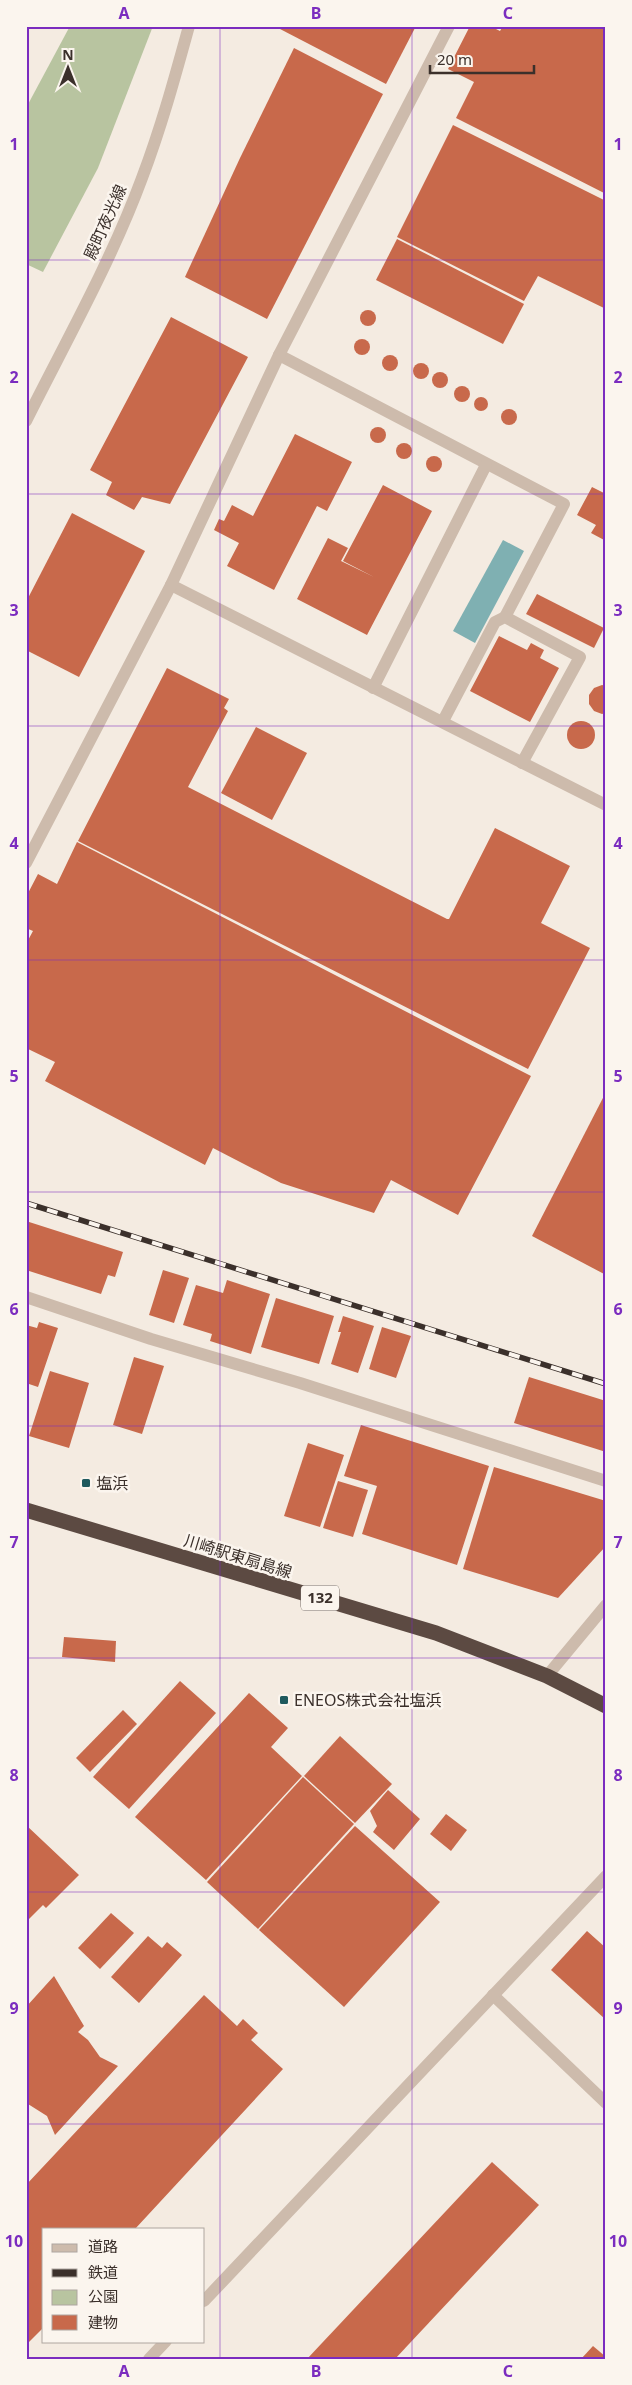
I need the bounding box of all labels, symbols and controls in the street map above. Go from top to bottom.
text: A [118,2,130,24]
text: B [311,2,321,24]
text: C [503,2,513,24]
north arrow [42,42,92,92]
scale bar [430,42,533,74]
text: N [62,45,74,64]
text: 20 m [437,49,472,69]
text: 1 [9,133,19,155]
text: 1 [613,133,623,155]
street label: 殿町夜光線 [79,181,131,263]
text: 2 [9,366,19,388]
text: 2 [613,366,623,388]
text: 3 [9,599,19,621]
text: 3 [613,599,623,621]
text: 4 [9,832,19,854]
text: 4 [613,832,623,854]
text: 5 [9,1065,19,1087]
text: 5 [613,1065,623,1087]
text: 6 [9,1298,19,1320]
text: 6 [613,1298,623,1320]
place label: 塩浜 [96,1472,128,1494]
marker: 塩浜 [80,1477,92,1489]
street label: 川崎駅東扇島線 [181,1529,295,1583]
text: 7 [9,1531,19,1553]
text: 7 [613,1531,623,1553]
road number: 132 [301,1586,339,1610]
place label: ENEOS株式会社塩浜 [294,1689,441,1711]
marker: ENEOS株式会社塩浜 [278,1694,290,1706]
text: 8 [9,1764,19,1786]
text: 8 [613,1764,623,1786]
text: 9 [9,1997,19,2019]
text: 9 [613,1997,623,2019]
legend [42,2228,205,2342]
text: 10 [5,2230,23,2252]
text: 10 [609,2230,627,2252]
text: 道路 [88,2236,118,2256]
text: 鉄道 [88,2262,118,2282]
text: 公園 [88,2286,118,2306]
text: 建物 [88,2312,118,2332]
text: A [118,2360,130,2382]
text: B [311,2360,321,2382]
text: C [503,2360,513,2382]

